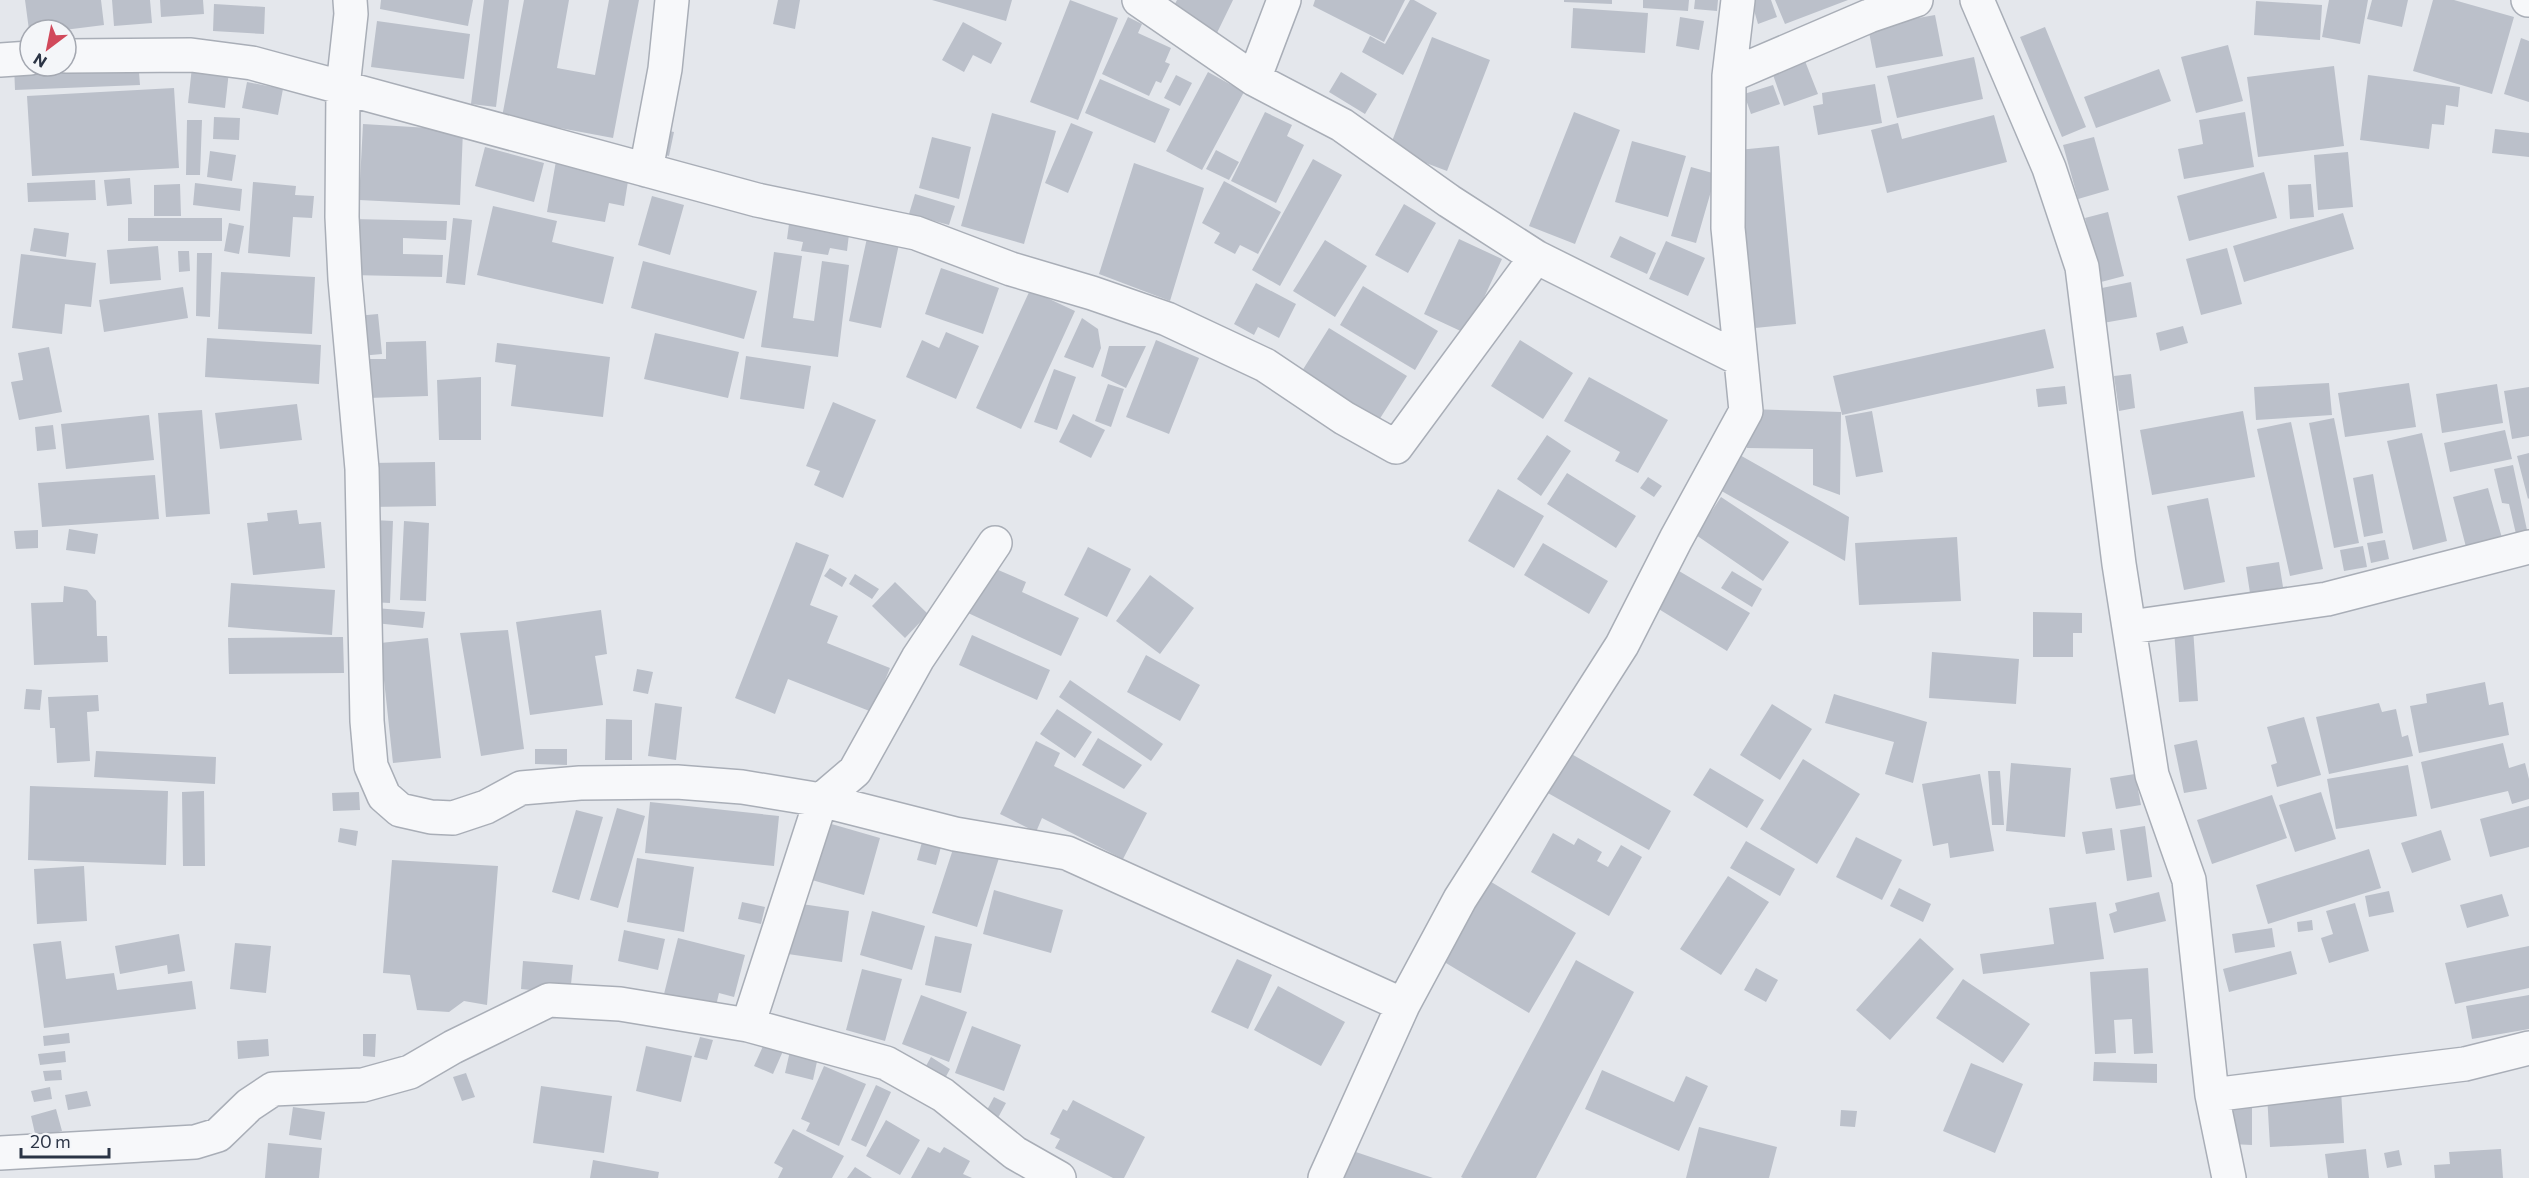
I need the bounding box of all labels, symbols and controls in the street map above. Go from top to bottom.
north arrow [18,18,78,78]
text: N [30,50,50,72]
scale bar [21,1121,110,1159]
text: 20 m [30,1130,71,1152]

